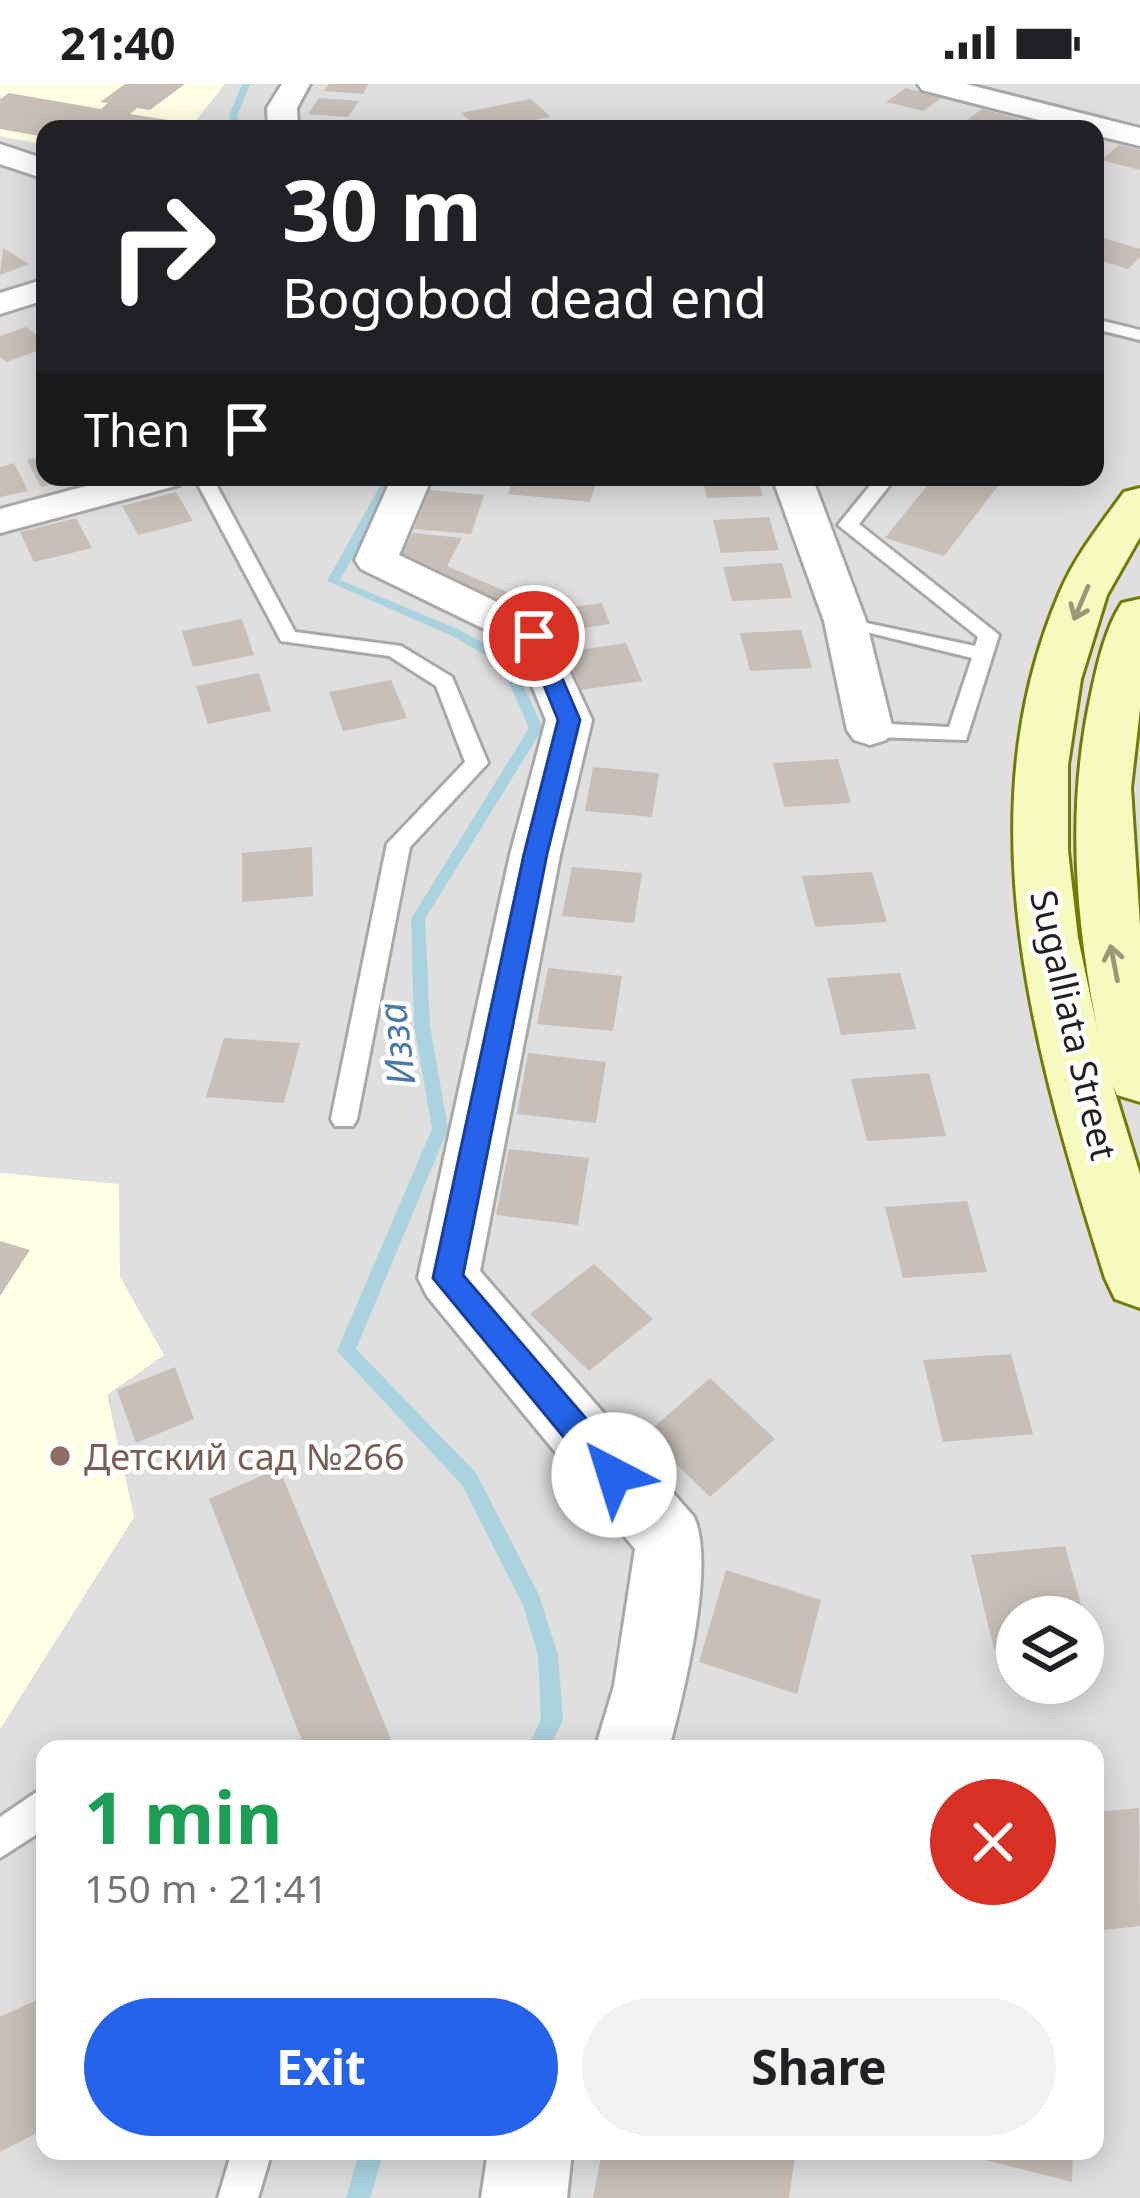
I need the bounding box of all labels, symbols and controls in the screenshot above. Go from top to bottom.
text: 21:40 [60,12,176,73]
text: 30 m [282,151,482,266]
icon: right [84,168,240,324]
text: Bogobod dead end [282,260,767,334]
icon: arrive [214,396,280,462]
text: Then [84,399,190,460]
one-way arrow [1069,583,1090,620]
pin [483,585,585,687]
icon: arrive [501,603,567,669]
street label: Sugalliata Street [1019,885,1129,1165]
one-way arrow [1102,944,1124,983]
water label: Изза [364,999,426,1089]
position arrow [551,1412,677,1538]
place label: Детский сад №266 [84,1432,405,1481]
marker: Детский сад №266 [47,1443,73,1469]
map controls [996,1596,1104,1704]
button: layers [996,1596,1104,1704]
text: 1 min [84,1767,282,1865]
button: close [930,1779,1056,1905]
text: 150 m · 21:41 [84,1861,328,1914]
button: Exit [84,1998,558,2136]
button: Share [582,1998,1056,2136]

